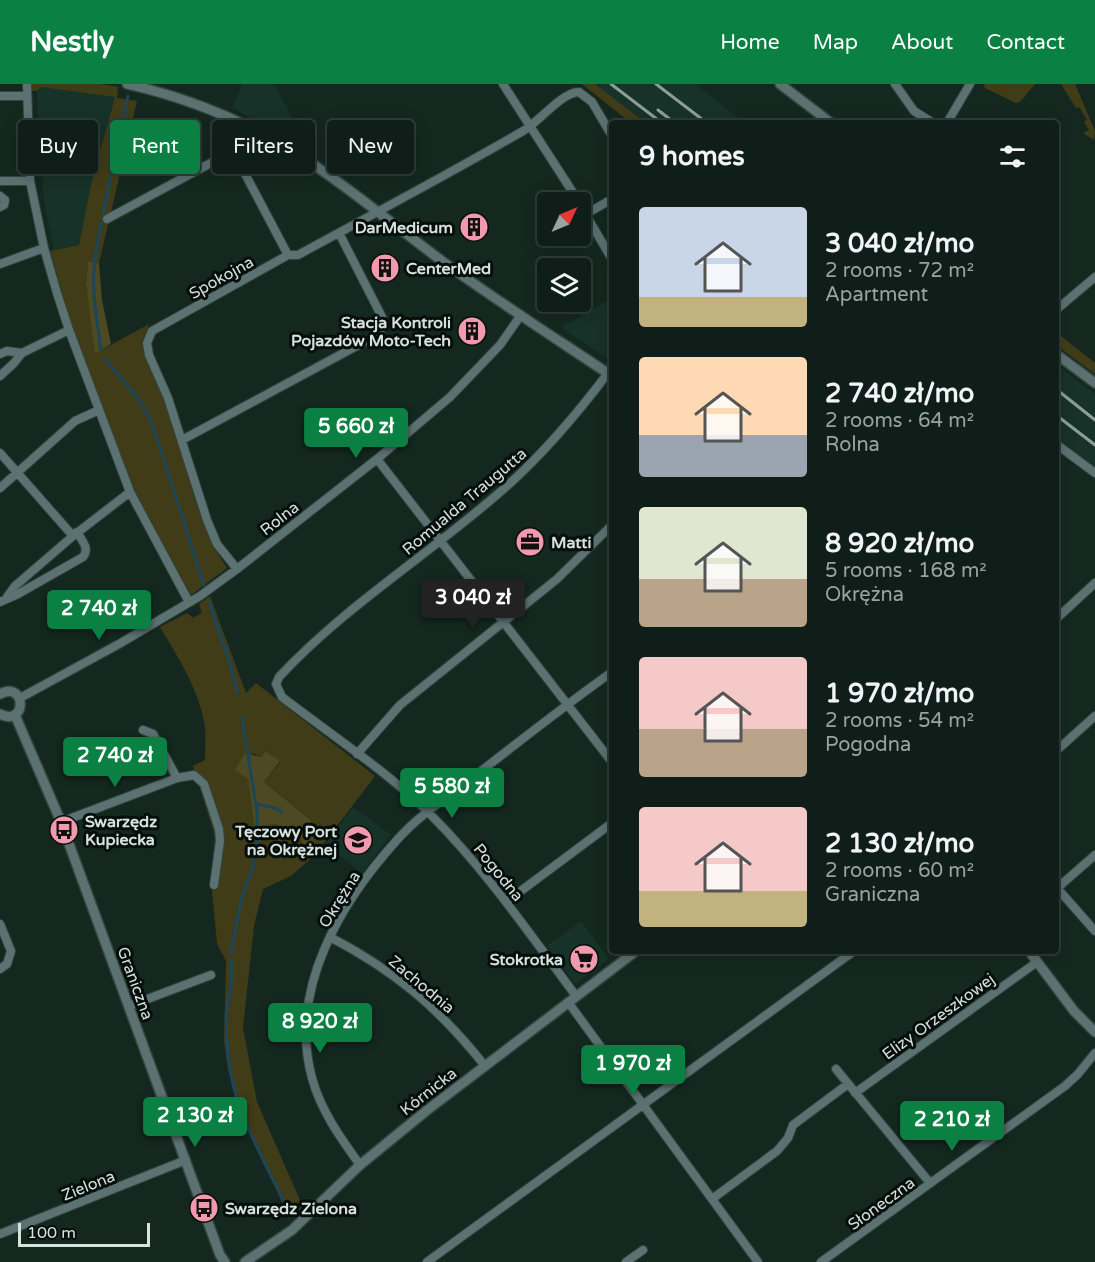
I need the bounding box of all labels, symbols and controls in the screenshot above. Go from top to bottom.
text: Nestly [30,25,114,59]
text: Home [720,30,780,55]
text: Map [813,30,858,55]
text: About [891,30,953,55]
text: Contact [986,30,1065,55]
chip: Buy [18,120,98,174]
chip: Rent [110,120,200,174]
chip: Filters [212,120,315,174]
chip: New [327,120,414,174]
icon: filters [996,140,1029,173]
text: 9 homes [639,141,745,172]
north arrow [537,192,591,246]
map controls [537,192,591,312]
building icon: DarMedicum [458,211,490,243]
place label: DarMedicum [355,218,453,238]
text: 3 040 zł/mo [825,228,974,259]
icon: home [687,231,759,303]
street label: Spokojna [186,252,257,304]
building icon: CenterMed [369,252,401,284]
button: layers [537,258,591,312]
place label: CenterMed [406,259,491,279]
text: 2 rooms · 72 m² [825,259,974,283]
text: Apartment [825,283,928,307]
place label: Stacja Kontroli Pojazdów Moto-Tech [291,313,451,351]
building icon: Stacja Kontroli Pojazdów Moto-Tech [456,315,488,347]
text: 2 740 zł/mo [825,378,974,409]
icon: home [687,381,759,453]
pin: 5 660 zł [294,408,418,459]
text: 2 rooms · 64 m² [825,409,974,433]
text: 5 660 zł [318,415,394,439]
text: Rolna [825,433,880,457]
street label: Romualda Traugutta [398,444,531,560]
street label: Rolna [256,497,303,540]
office icon: Matti [514,526,546,558]
text: 8 920 zł/mo [825,528,974,559]
icon: home [687,531,759,603]
place label: Matti [551,533,591,553]
text: 5 rooms · 168 m² [825,559,987,583]
pin: 3 040 zł [411,579,535,630]
text: Okrężna [825,583,904,607]
text: 3 040 zł [435,586,511,610]
pin: 2 740 zł [37,590,161,641]
text: 2 740 zł [61,597,137,621]
text: 1 970 zł/mo [825,678,974,709]
icon: home [687,681,759,753]
text: 2 rooms · 54 m² [825,709,974,733]
text: Pogodna [825,733,911,757]
pin: 2 740 zł [53,737,177,788]
text: 2 740 zł [77,744,153,768]
pin: 5 580 zł [390,768,514,819]
text: 5 580 zł [414,775,490,799]
place label: Swarzędz Kupiecka [85,812,157,850]
bus stop icon: Swarzędz Kupiecka [48,814,80,846]
place label: Tęczowy Port na Okrężnej [234,822,338,860]
school or university icon: Tęczowy Port na Okrężnej [342,824,374,856]
text: 2 130 zł/mo [825,828,974,859]
icon: home [687,831,759,903]
street label: Pogodna [469,840,528,906]
text: 2 rooms · 60 m² [825,859,974,883]
street label: Okrężna [315,867,365,932]
text: Graniczna [825,883,920,907]
supermarket icon: Stokrotka [568,943,600,975]
street label: Graniczna [113,944,157,1023]
place label: Stokrotka [490,950,563,970]
street label: Zachodnia [384,951,458,1018]
street label: Elizy Orzeszkowej [878,969,999,1064]
pin: 8 920 zł [258,1003,382,1054]
text: 8 920 zł [282,1010,358,1034]
pin: 1 970 zł [571,1045,695,1096]
text: 1 970 zł [595,1052,671,1076]
street label: Kórnicka [396,1063,461,1120]
pin: 2 130 zł [133,1097,257,1148]
pin: 2 210 zł [890,1101,1014,1152]
text: 2 130 zł [157,1104,233,1128]
text: 2 210 zł [914,1108,990,1132]
street label: Zielona [59,1166,118,1206]
street label: Słoneczna [844,1173,919,1235]
bus stop icon: Swarzędz Zielona [188,1192,220,1224]
place label: Swarzędz Zielona [225,1199,357,1219]
scale bar [18,1220,150,1248]
text: 100 m [27,1223,76,1243]

